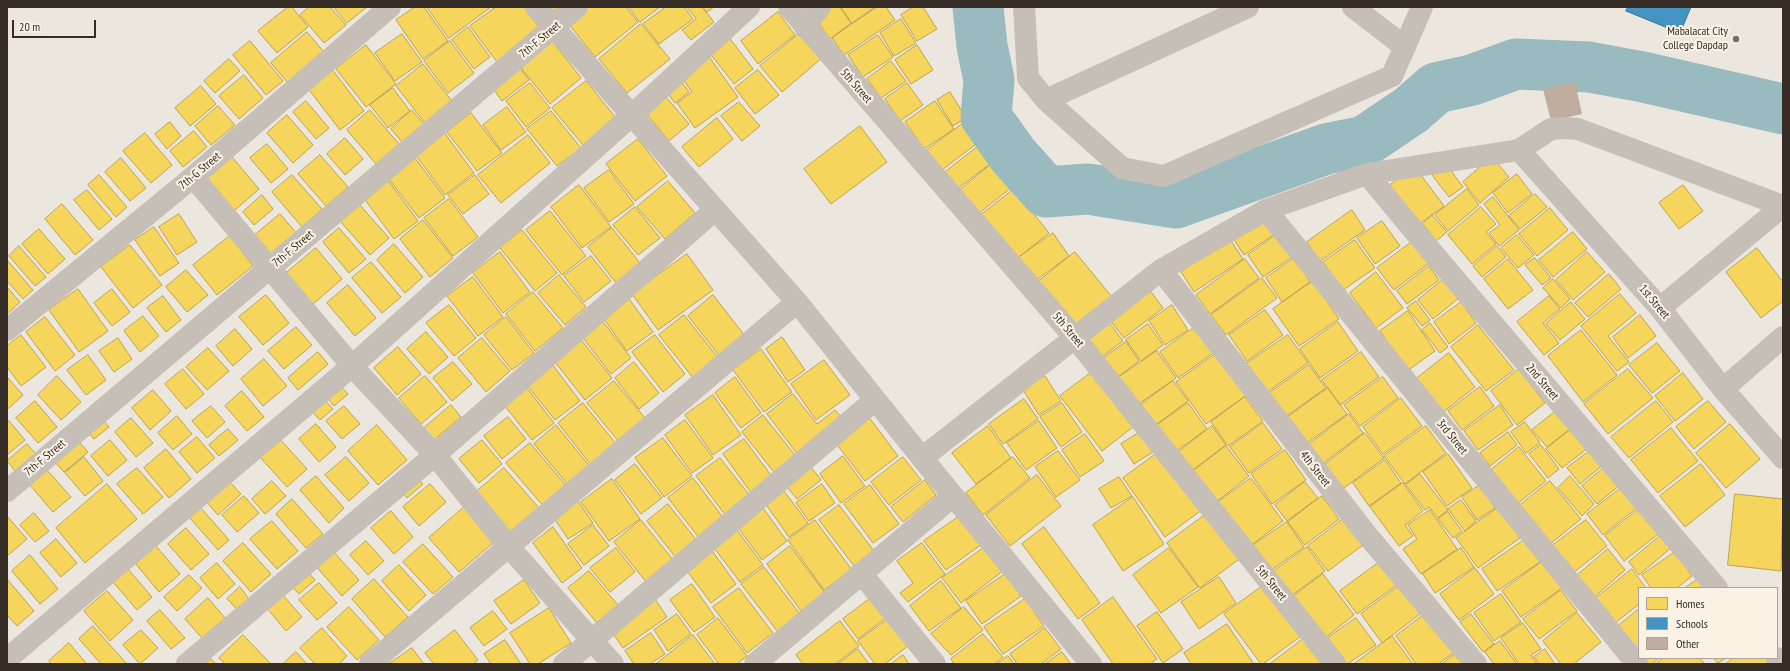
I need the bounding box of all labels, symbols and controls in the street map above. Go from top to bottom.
scale bar [14,12,98,38]
text: 20 m [19,19,40,34]
street label: 7th-F Street [516,19,564,61]
place label: Mabalacat City College Dapdap [1663,25,1728,53]
marker: Mabalacat City College Dapdap [1731,34,1741,44]
street label: 5th Street [837,66,875,106]
street label: 7th-G Street [176,149,224,193]
street label: 7th-F Street [269,228,317,270]
street label: 1st Street [1636,282,1672,322]
street label: 5th Street [1049,310,1087,350]
street label: 2nd Street [1523,361,1561,403]
street label: 3rd Street [1433,416,1471,458]
street label: 7th-F Street [21,437,69,479]
street label: 4th Street [1297,448,1333,490]
street label: 5th Street [1252,562,1290,604]
legend [1638,587,1778,659]
text: Homes [1676,596,1704,611]
text: Schools [1676,616,1708,631]
text: Other [1676,636,1699,651]

